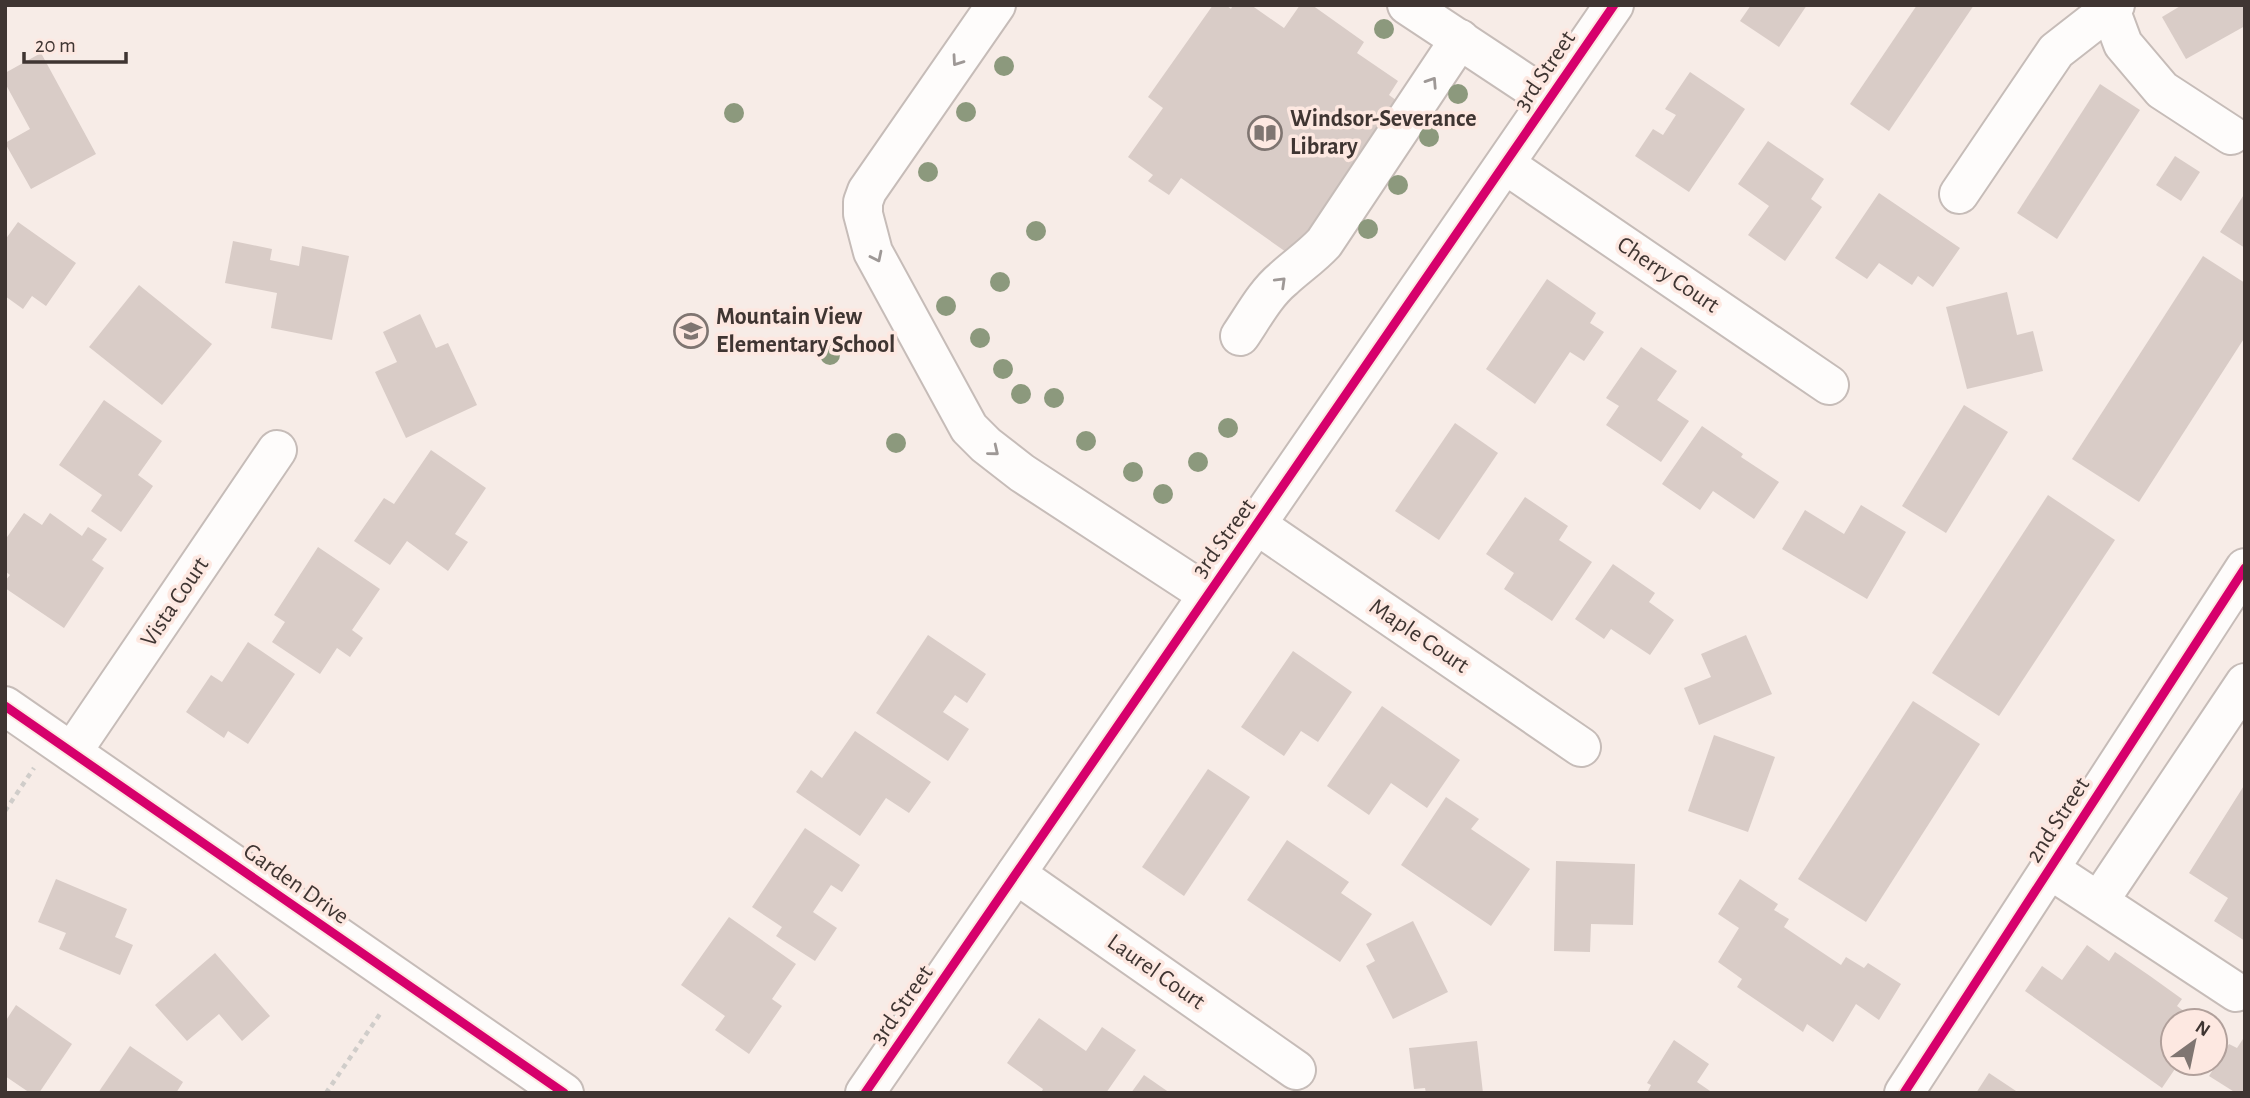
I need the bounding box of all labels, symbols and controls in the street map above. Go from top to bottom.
scale bar [24,21,126,65]
street label: 3rd Street [1510,26,1580,115]
text: 20 m [35,35,76,56]
one-way arrow [953,53,965,66]
one-way arrow [1424,76,1437,89]
place label: Windsor-Severance Library [1290,107,1477,159]
library icon: Windsor-Severance Library [1246,114,1284,152]
street label: Cherry Court [1613,232,1724,318]
one-way arrow [868,250,882,262]
one-way arrow [1273,277,1286,290]
place label: Mountain View Elementary School [716,305,895,357]
school or university icon: Mountain View Elementary School [672,312,710,350]
one-way arrow [986,442,998,455]
street label: 3rd Street [1188,494,1261,582]
street label: Vista Court [136,553,214,651]
street label: Maple Court [1365,594,1473,678]
street label: 2nd Street [2022,773,2094,867]
street label: Garden Drive [239,839,353,929]
street label: Laurel Court [1103,930,1209,1014]
street label: 3rd Street [866,961,938,1049]
north arrow [2159,1007,2229,1077]
text: N [2192,1017,2213,1041]

